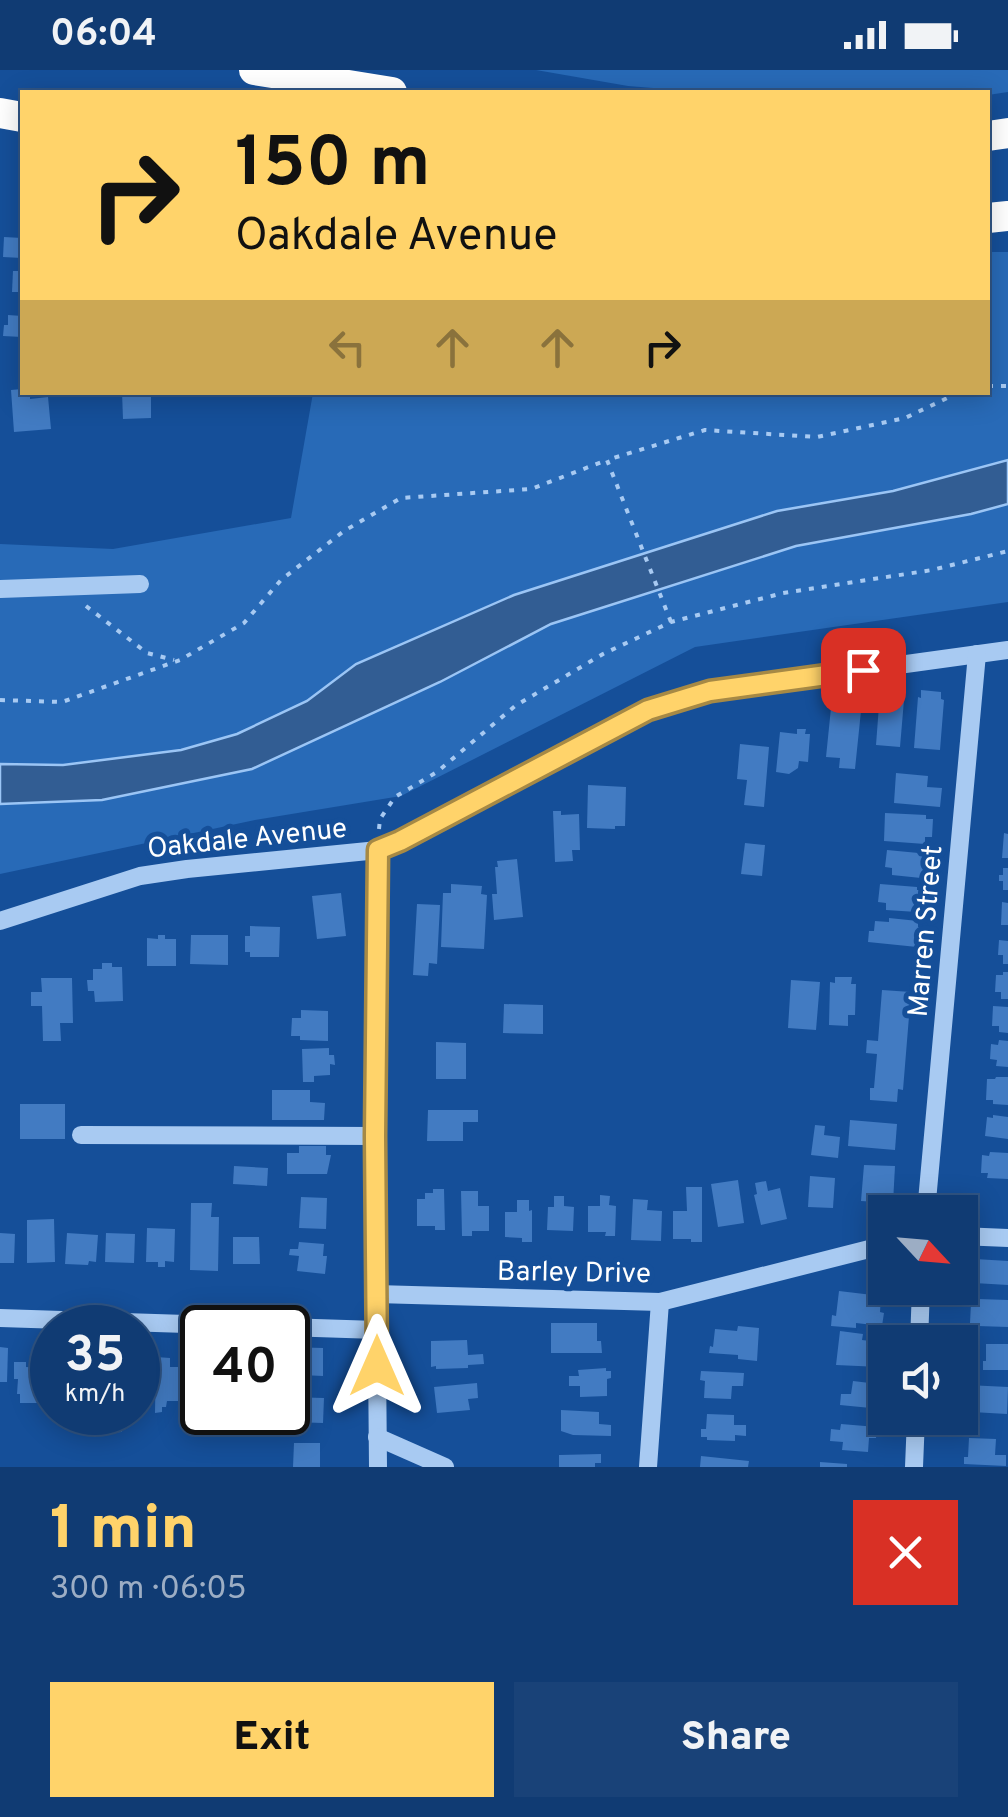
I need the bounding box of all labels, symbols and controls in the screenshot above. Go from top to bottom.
text: 06:04 [50,11,157,60]
text: 150 m [235,122,430,211]
icon: right [70,130,200,260]
text: Oakdale Avenue [235,209,557,266]
icon: left [320,320,375,375]
icon: ahead [425,320,480,375]
icon: ahead [530,320,585,375]
icon: right [635,320,690,375]
pin [821,628,906,713]
icon: arrive [836,643,891,698]
street label: Oakdale Avenue [146,812,349,868]
street label: Marren Street [902,844,952,1019]
north arrow [868,1195,978,1305]
map controls [868,1195,978,1435]
street label: Barley Drive [497,1255,651,1293]
speed limit sign: 40 [180,1305,310,1435]
position arrow [325,1314,429,1418]
button: sound [868,1325,978,1435]
text: 35 [65,1326,125,1389]
text: km/h [65,1379,125,1411]
text: 1 min [50,1494,197,1570]
button: close [853,1500,958,1605]
text: 300 m · 06:05 [50,1570,247,1610]
button: Exit [50,1682,494,1797]
button: Share [514,1682,958,1797]

